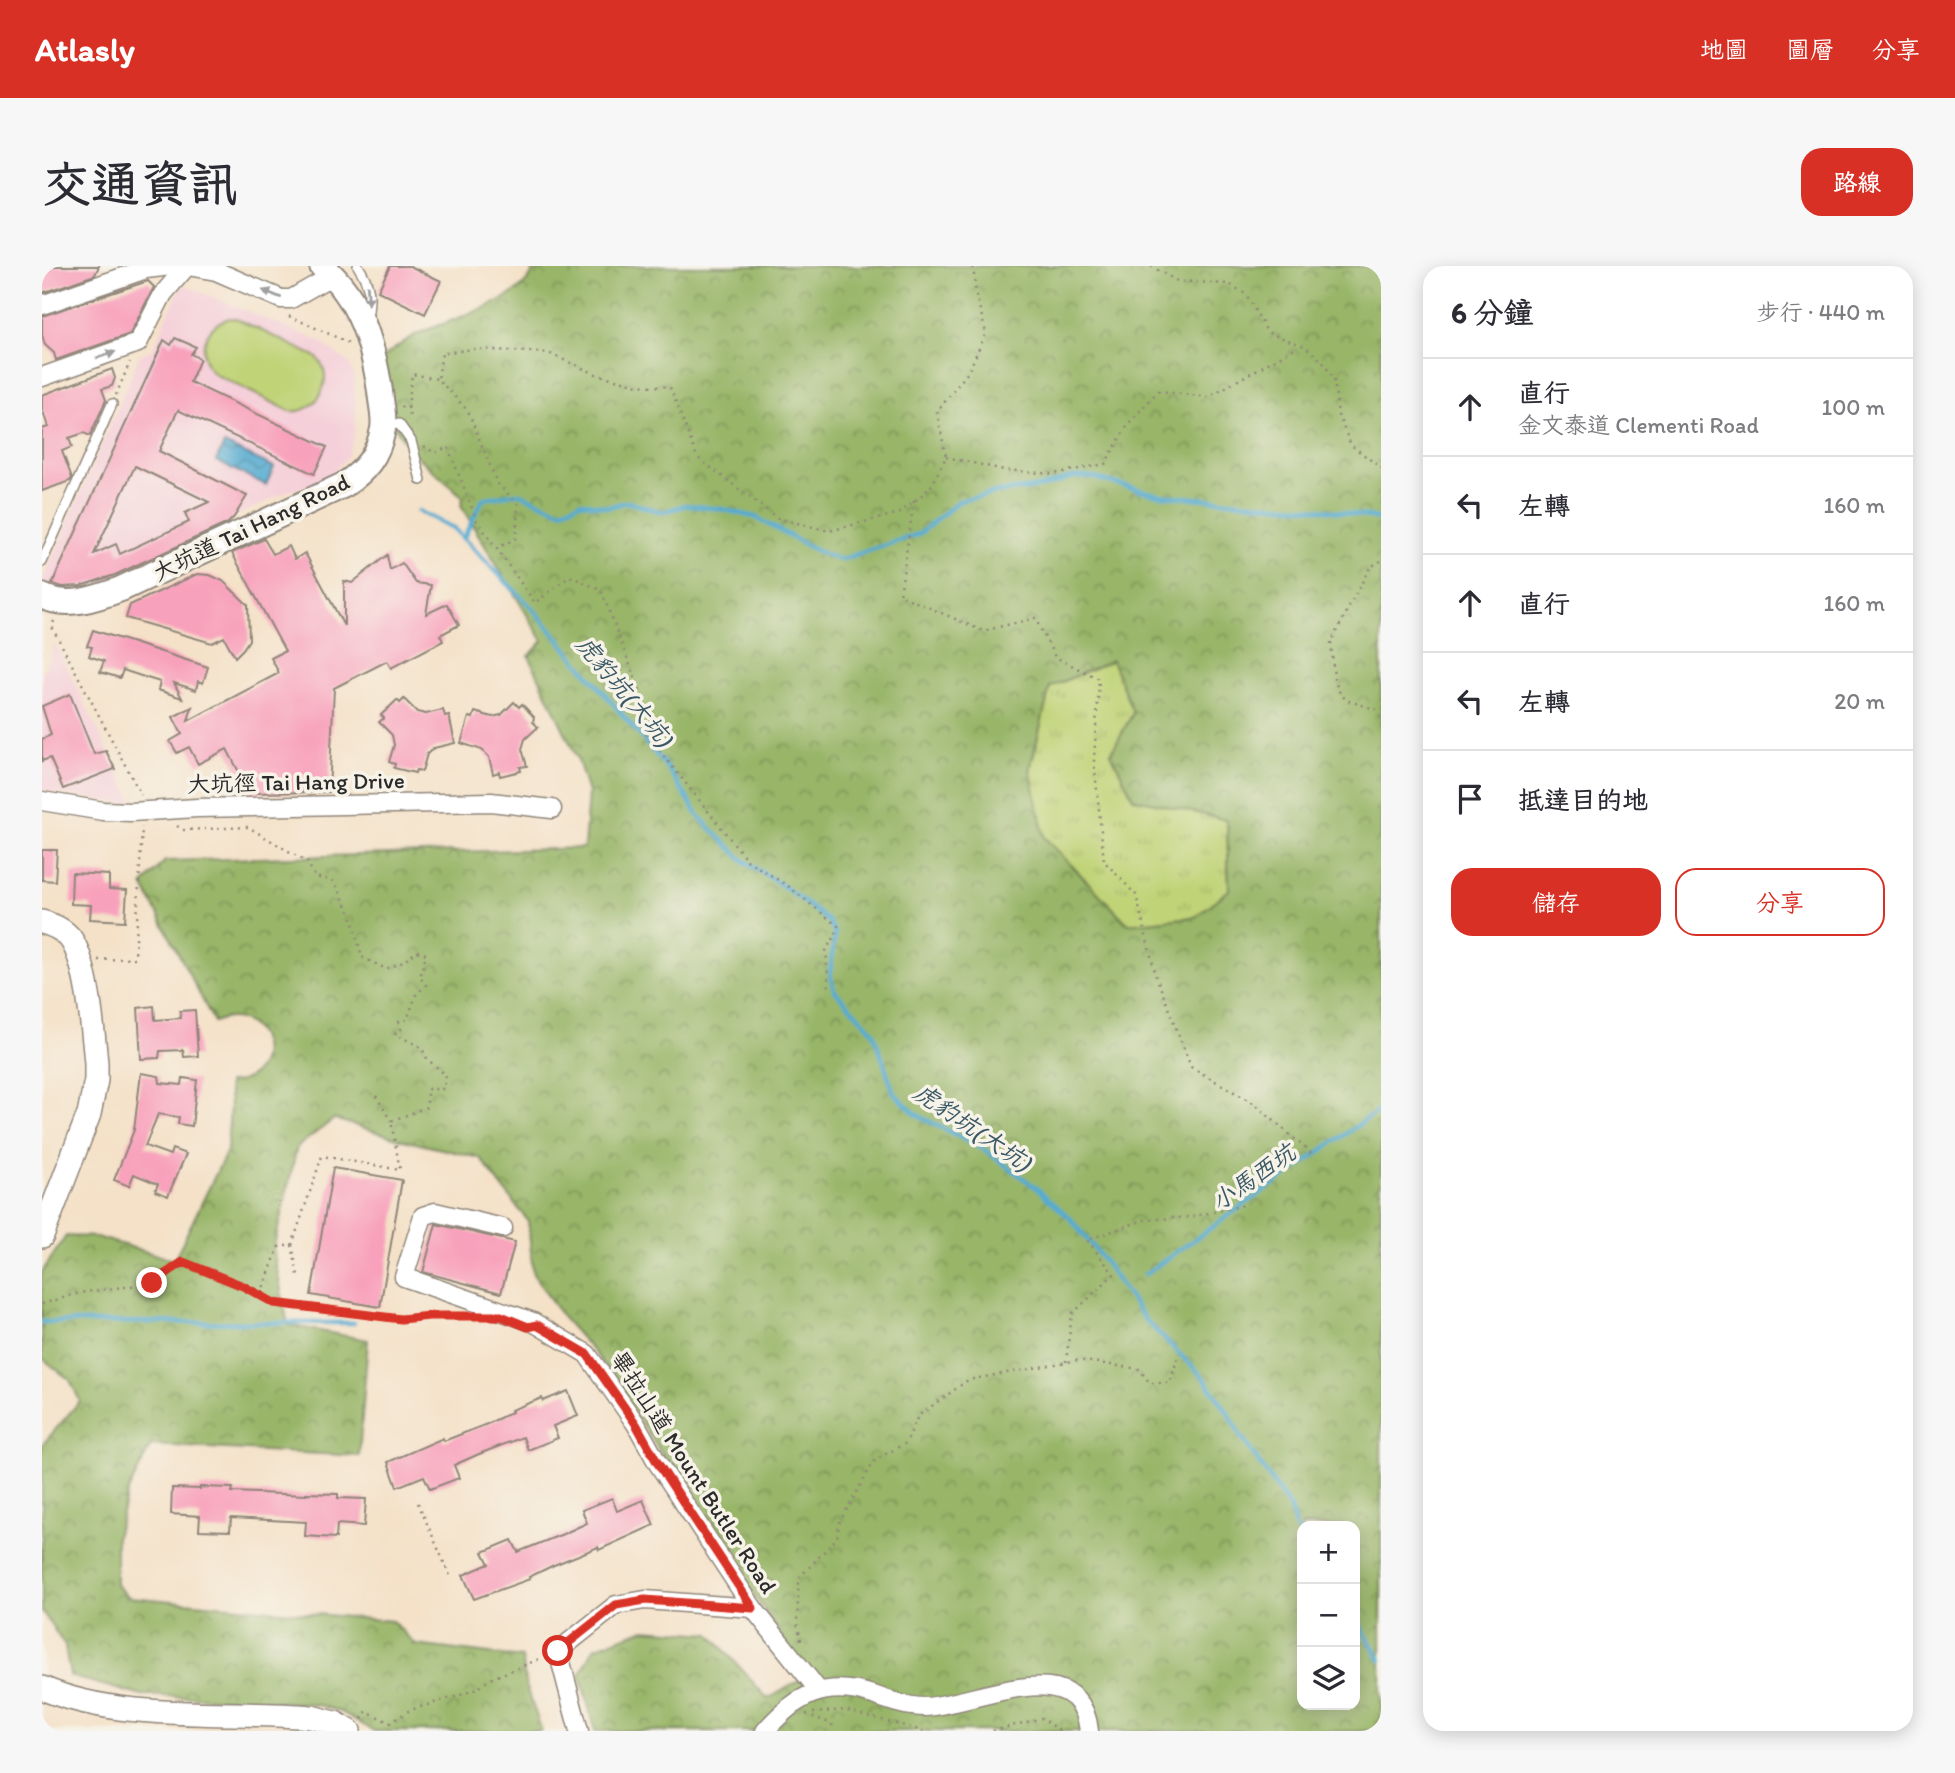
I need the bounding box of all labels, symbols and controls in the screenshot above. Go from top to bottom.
text: Atlasly [35,30,135,69]
text: 地圖 [1700,35,1748,64]
text: 圖層 [1786,35,1834,64]
text: 分享 [1872,35,1920,64]
button: 路線 [1801,148,1913,216]
text: 交通資訊 [42,154,238,213]
one-way arrow [363,284,374,306]
one-way arrow [261,289,282,300]
text: 6 分鐘 [1451,294,1534,331]
text: 步行 · 440 m [1757,298,1885,326]
one-way arrow [96,349,117,360]
text: 直行 [1518,377,1570,409]
icon: ahead [1451,388,1489,426]
text: 100 m [1821,393,1885,421]
text: 金文泰道 Clementi Road [1518,411,1759,439]
street label: 大坑道 Tai Hang Road [148,467,354,587]
icon: left [1451,486,1489,524]
text: 左轉 [1518,490,1570,522]
text: 160 m [1823,491,1885,519]
icon: ahead [1451,584,1489,622]
text: 直行 [1518,588,1570,620]
text: 160 m [1823,589,1885,617]
water label: 虎豹坑(大坑) [570,630,680,753]
icon: left [1451,682,1489,720]
text: 左轉 [1518,686,1570,718]
text: 20 m [1834,687,1885,715]
street label: 大坑徑 Tai Hang Drive [187,766,405,798]
icon: arrive [1451,780,1489,818]
text: 抵達目的地 [1518,784,1648,816]
button: 儲存 [1451,868,1661,936]
button: 分享 [1675,868,1885,936]
water label: 虎豹坑(大坑) [909,1077,1038,1178]
water label: 小馬西坑 [1205,1136,1303,1216]
route end [136,1267,167,1298]
street label: 畢拉山道 Mount Butler Road [605,1345,783,1599]
map controls [1297,1521,1360,1710]
button: + [1297,1521,1360,1584]
button: − [1297,1584,1360,1647]
route start [542,1635,573,1666]
button: layers [1297,1647,1360,1710]

